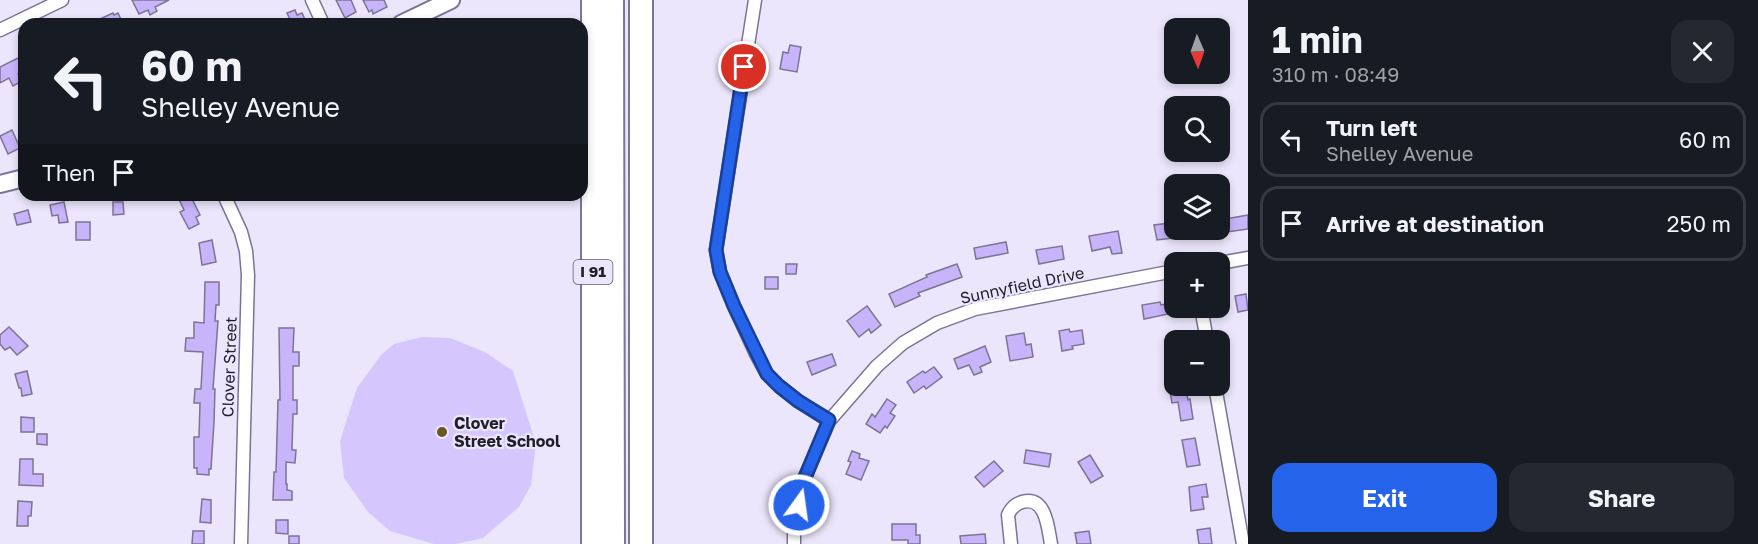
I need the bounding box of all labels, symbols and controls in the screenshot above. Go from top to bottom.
north arrow [1164,18,1230,84]
map controls [1164,18,1230,396]
text: 1 min [1272,18,1363,61]
button: close [1671,20,1734,83]
text: 60 m [141,40,242,90]
pin [718,41,769,92]
icon: left [42,42,120,120]
icon: arrive [727,50,760,83]
text: 310 m · 08:49 [1272,62,1399,86]
text: Shelley Avenue [141,91,340,123]
button: search [1164,96,1230,162]
text: Turn left [1326,114,1417,141]
icon: left [1275,123,1308,156]
text: 60 m [1679,126,1731,153]
text: Shelley Avenue [1326,141,1473,165]
icon: arrive [107,156,140,189]
text: Then [42,159,95,186]
button: layers [1164,174,1230,240]
icon: arrive [1275,207,1308,240]
text: Arrive at destination [1326,210,1544,237]
text: 250 m [1667,210,1731,237]
button: + [1164,252,1230,318]
road number: I 91 [574,260,612,284]
street label: Sunnyfield Drive [958,262,1086,308]
street label: Clover Street [217,316,241,418]
button: − [1164,330,1230,396]
place label: Clover Street School [454,413,561,451]
marker: Clover Street School [435,425,449,439]
button: Exit [1272,463,1497,532]
button: Share [1509,463,1734,532]
position arrow [767,473,831,537]

